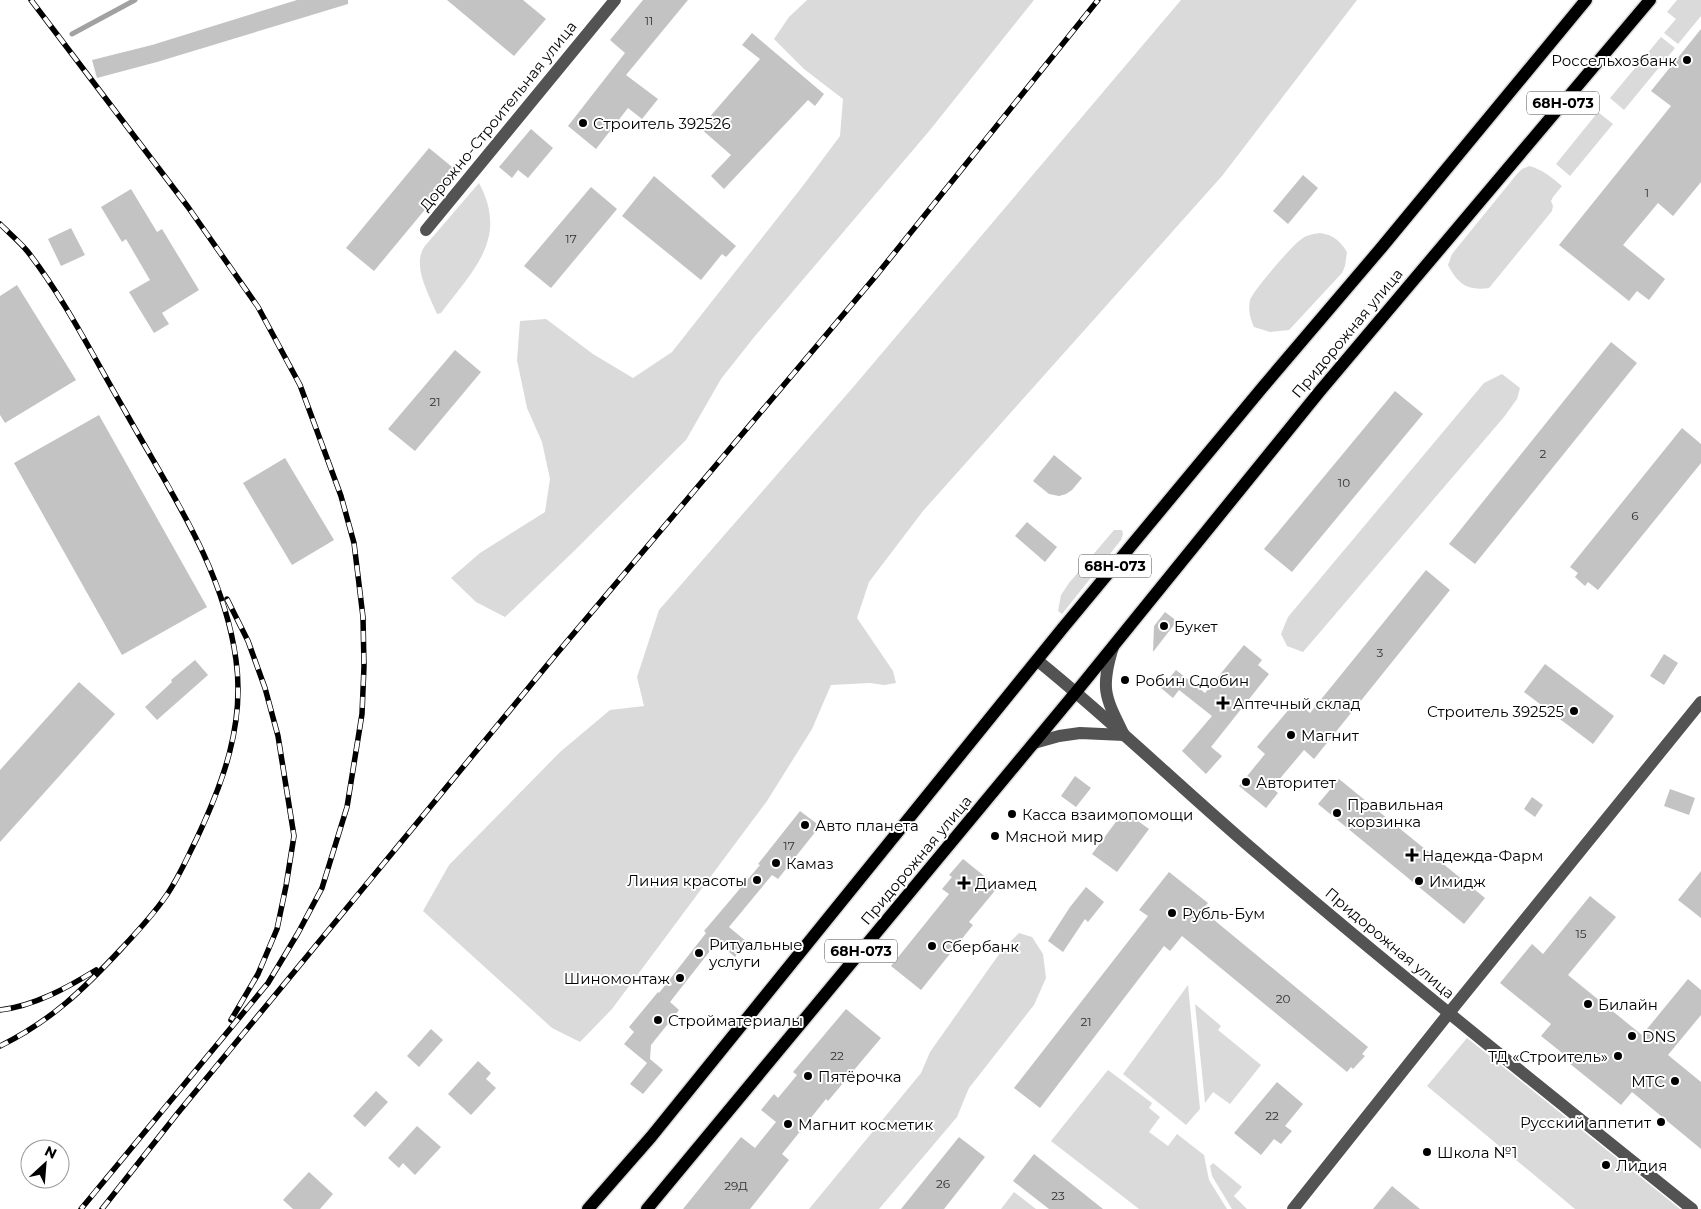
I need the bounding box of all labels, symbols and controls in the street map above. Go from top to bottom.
house number: 11 [645,13,653,28]
street label: Дорожно-Строительная улица [415,17,581,215]
place label: Россельхозбанк [1551,51,1677,70]
marker: Россельхозбанк [1681,54,1693,66]
road number: 68Н-073 [1527,92,1599,115]
place label: Строитель 392526 [593,114,731,133]
marker: Строитель 392526 [577,117,589,129]
house number: 1 [1645,185,1649,200]
house number: 17 [565,231,577,246]
street label: Придорожная улица [1287,264,1407,402]
house number: 21 [429,394,441,409]
house number: 2 [1540,446,1547,461]
house number: 10 [1338,475,1350,490]
house number: 6 [1631,508,1639,523]
road number: 68Н-073 [1079,554,1151,578]
place label: Букет [1174,617,1218,636]
marker: Букет [1158,620,1170,632]
house number: 3 [1377,645,1384,660]
place label: Робин Сдобин [1135,671,1249,690]
marker: Робин Сдобин [1119,674,1131,686]
place label: Аптечный склад [1233,694,1361,713]
marker: Аптечный склад [1217,697,1229,709]
place label: Строитель 392525 [1427,702,1564,721]
marker: Строитель 392525 [1568,705,1580,717]
place label: Магнит [1301,726,1360,745]
marker: Магнит [1285,729,1297,741]
place label: Авторитет [1256,773,1337,792]
marker: Авторитет [1240,776,1252,788]
street label: Придорожная улица [856,791,976,929]
place label: Правильная корзинка [1347,795,1444,831]
place label: Касса взаимопомощи [1022,805,1193,824]
marker: Правильная корзинка [1331,807,1343,819]
marker: Касса взаимопомощи [1006,808,1018,820]
place label: Авто планета [815,816,919,835]
marker: Авто планета [799,819,811,831]
place label: Мясной мир [1005,827,1103,846]
marker: Мясной мир [989,830,1001,842]
house number: 17 [783,838,795,853]
place label: Надежда-Фарм [1422,846,1543,865]
marker: Надежда-Фарм [1406,849,1418,861]
place label: Камаз [786,854,834,873]
marker: Камаз [770,857,782,869]
place label: Линия красоты [627,871,747,890]
place label: Имидж [1429,872,1486,891]
marker: Линия красоты [751,874,763,886]
place label: Диамед [975,874,1037,893]
marker: Имидж [1413,875,1425,887]
marker: Диамед [957,876,971,890]
street label: Придорожная улица [1321,883,1459,1003]
place label: Рубль-Бум [1182,904,1265,923]
marker: Рубль-Бум [1166,907,1178,919]
house number: 15 [1575,926,1587,941]
place label: Ритуальные услуги [708,935,803,971]
place label: Сбербанк [942,937,1019,956]
road number: 68Н-073 [825,939,897,962]
marker: Сбербанк [926,940,938,952]
marker: Ритуальные услуги [693,947,705,959]
place label: Шиномонтаж [564,969,671,988]
marker: Шиномонтаж [674,972,686,984]
house number: 20 [1276,991,1290,1006]
place label: Билайн [1598,995,1658,1014]
marker: Билайн [1582,998,1594,1010]
place label: Стройматериалы [668,1011,803,1030]
marker: Стройматериалы [652,1014,664,1026]
house number: 21 [1080,1014,1092,1029]
place label: DNS [1642,1027,1676,1046]
marker: DNS [1626,1030,1638,1042]
place label: ТД «Строитель» [1488,1047,1608,1066]
house number: 22 [830,1048,844,1063]
marker: ТД «Строитель» [1612,1050,1624,1062]
place label: Пятёрочка [818,1067,902,1086]
marker: Пятёрочка [802,1070,814,1082]
place label: МТС [1631,1072,1665,1091]
marker: МТС [1669,1075,1681,1087]
house number: 22 [1265,1108,1279,1123]
place label: Русский аппетит [1520,1113,1652,1132]
place label: Магнит косметик [798,1115,933,1134]
marker: Русский аппетит [1655,1116,1667,1128]
marker: Магнит косметик [782,1118,794,1130]
north arrow [20,1139,70,1189]
text: N [42,1142,60,1163]
place label: Школа №1 [1437,1143,1517,1162]
marker: Школа №1 [1421,1146,1433,1158]
place label: Лидия [1616,1156,1667,1175]
marker: Лидия [1600,1159,1612,1171]
house number: 26 [936,1176,950,1191]
house number: 29Д [724,1178,748,1193]
house number: 23 [1051,1188,1065,1203]

